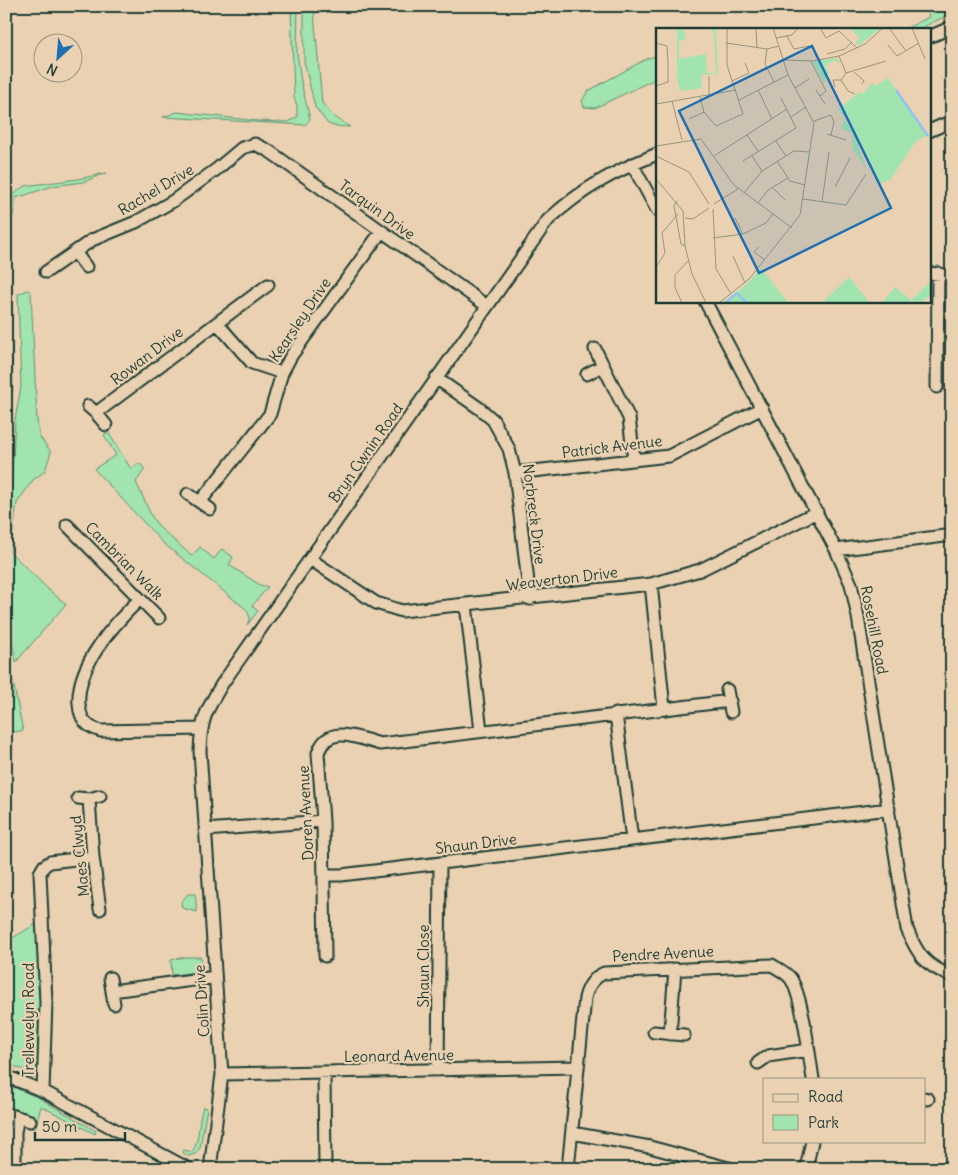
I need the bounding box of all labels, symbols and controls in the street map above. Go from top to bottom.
inset map [656,28,930,302]
north arrow [32,32,82,82]
text: N [44,59,61,80]
street label: Rachel Drive [115,160,197,220]
street label: Tarquin Drive [335,176,419,244]
street label: Kearsley Drive [264,274,335,365]
street label: Rowan Drive [107,322,187,389]
street label: Bryn Cwnin Road [324,399,407,506]
street label: Patrick Avenue [561,431,663,462]
street label: Norbreck Drive [519,463,550,565]
street label: Cambrian Walk [81,518,168,604]
street label: Weaverton Drive [505,562,619,595]
street label: Rosehill Road [857,584,892,676]
street label: Doren Avenue [294,765,317,861]
street label: Maes Clwyd [66,814,93,898]
street label: Shaun Drive [434,829,518,858]
street label: Shaun Close [414,924,433,1008]
street label: Pendre Avenue [612,941,714,966]
street label: Trellewelyn Road [19,963,38,1077]
street label: Colin Drive [189,964,214,1038]
street label: Leonard Avenue [344,1045,454,1066]
legend [763,1078,926,1142]
text: Road [808,1087,843,1106]
scale bar [35,1110,125,1142]
text: Park [808,1113,839,1132]
text: 50 m [42,1117,77,1136]

